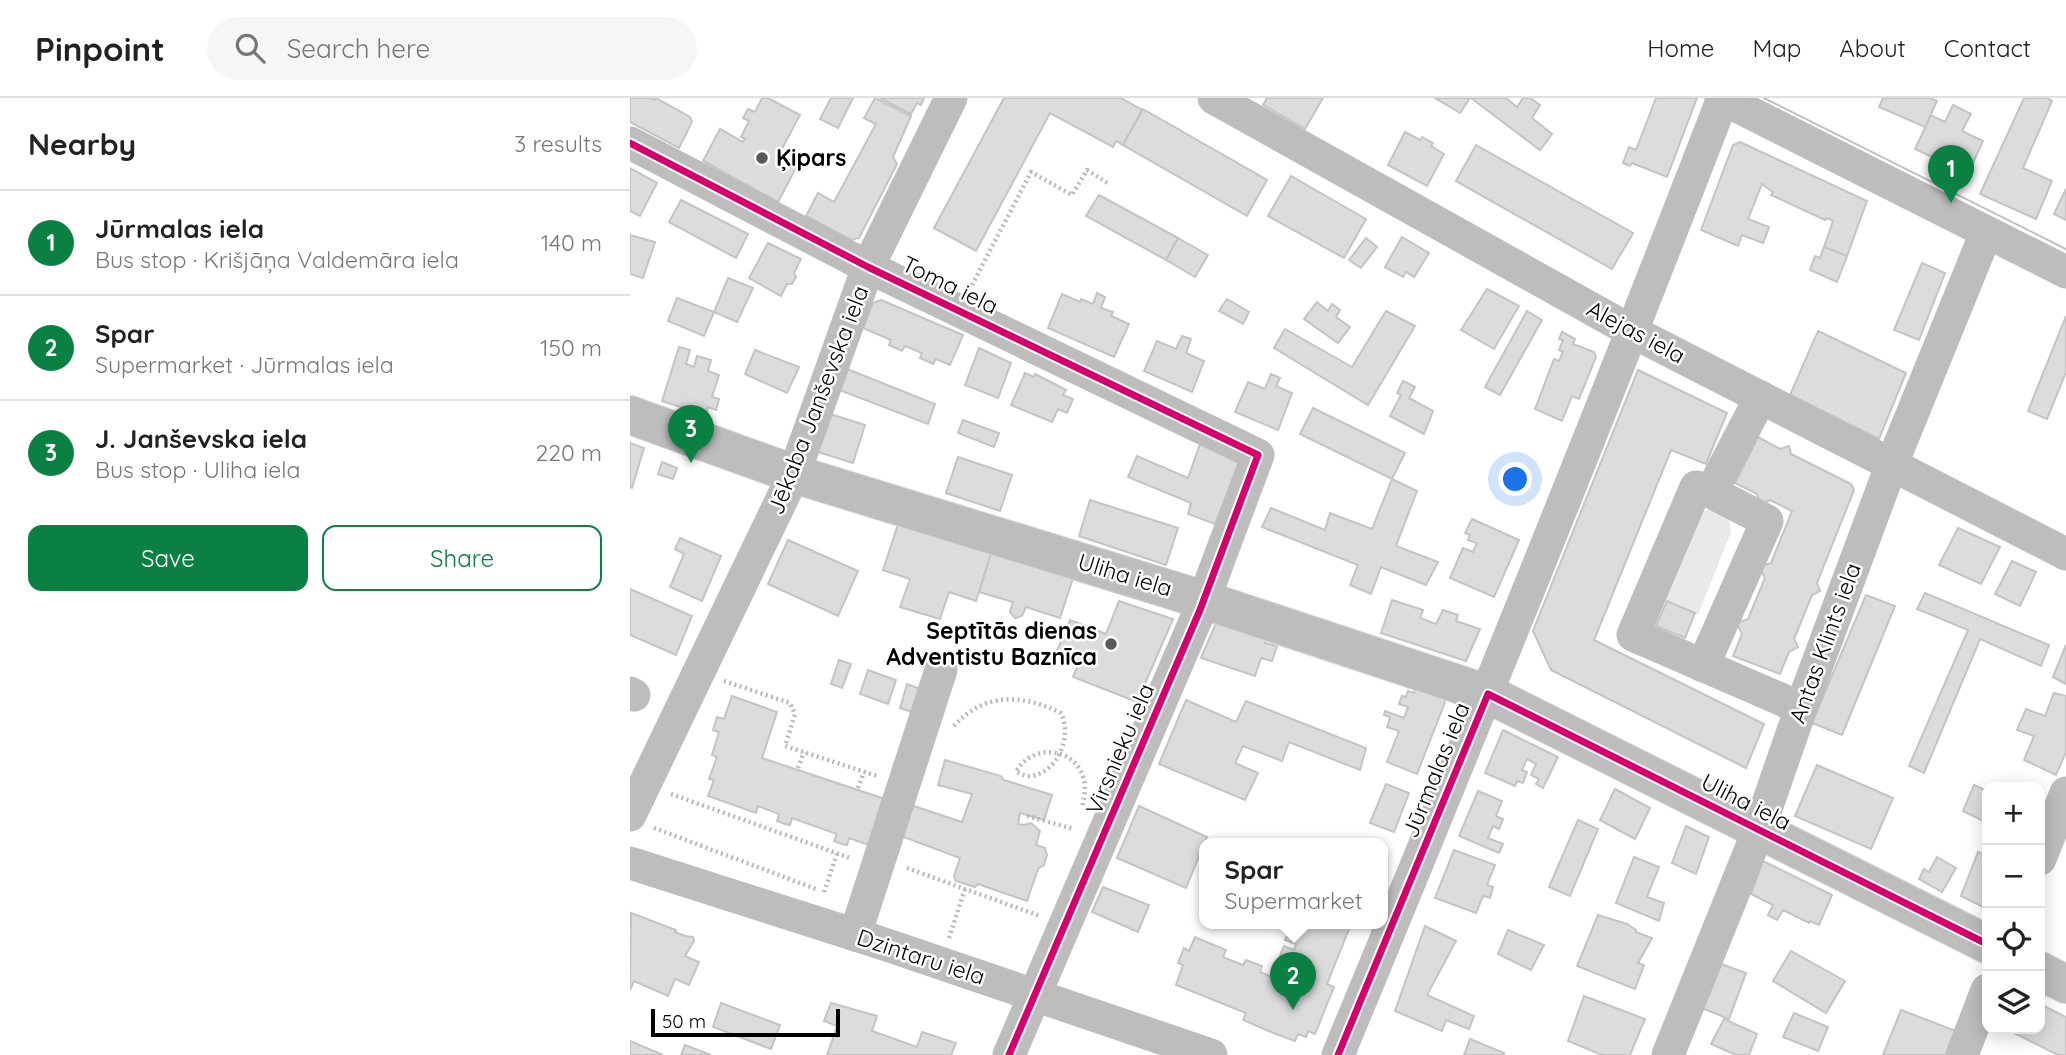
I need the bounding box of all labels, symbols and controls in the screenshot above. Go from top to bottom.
search box [207,17,697,80]
text: Pinpoint [35,28,165,69]
icon: search [231,29,269,67]
text: Search here [287,32,430,65]
text: Home [1647,33,1714,63]
text: Map [1752,33,1801,63]
text: About [1839,33,1906,63]
text: Contact [1944,33,2031,63]
text: Nearby [28,125,136,163]
text: 3 results [514,129,602,158]
place label: Ķipars [776,143,846,172]
pin: 1 [1928,145,1974,203]
marker: Ķipars [754,150,770,166]
text: Jūrmalas iela [95,212,264,245]
text: 1 [47,228,55,257]
text: 140 m [541,228,602,257]
text: Bus stop · Krišjāņa Valdemāra iela [95,245,459,274]
street label: Toma iela [897,249,1003,320]
street label: Jēkaba Janševska iela [760,281,875,518]
street label: Alejas iela [1582,294,1690,370]
text: Spar [95,317,154,350]
text: 2 [44,333,58,362]
text: 150 m [540,333,602,362]
text: Supermarket · Jūrmalas iela [95,350,394,379]
pin: 3 [668,405,714,463]
text: J. Janševska iela [95,422,307,455]
text: 3 [45,438,57,467]
text: 220 m [536,438,602,467]
text: Bus stop · Uliha iela [95,455,301,484]
your location [1498,462,1532,496]
button: Save [28,525,308,591]
button: Share [322,525,602,591]
street label: Uliha iela [1075,546,1176,603]
street label: Antas Klints iela [1782,559,1867,727]
place label: Septītās dienas Adventistu Baznīca [886,616,1097,671]
marker: Septītās dienas Adventistu Baznīca [1103,636,1119,652]
street label: Virsnieku iela [1079,679,1160,819]
street label: Jūrmalas iela [1395,698,1476,842]
street label: Uliha iela [1696,767,1796,837]
map controls [1982,782,2045,1034]
button: + [1982,782,2045,845]
popup [1199,838,1388,929]
button: − [1982,845,2045,908]
text: Spar [1224,853,1284,886]
text: Supermarket [1224,886,1363,915]
button: locate [1982,908,2045,971]
street label: Dzintaru iela [853,922,989,991]
pin: 2 [1270,952,1316,1010]
button: layers [1982,971,2045,1034]
scale bar [651,1006,840,1038]
text: 50 m [662,1009,706,1033]

